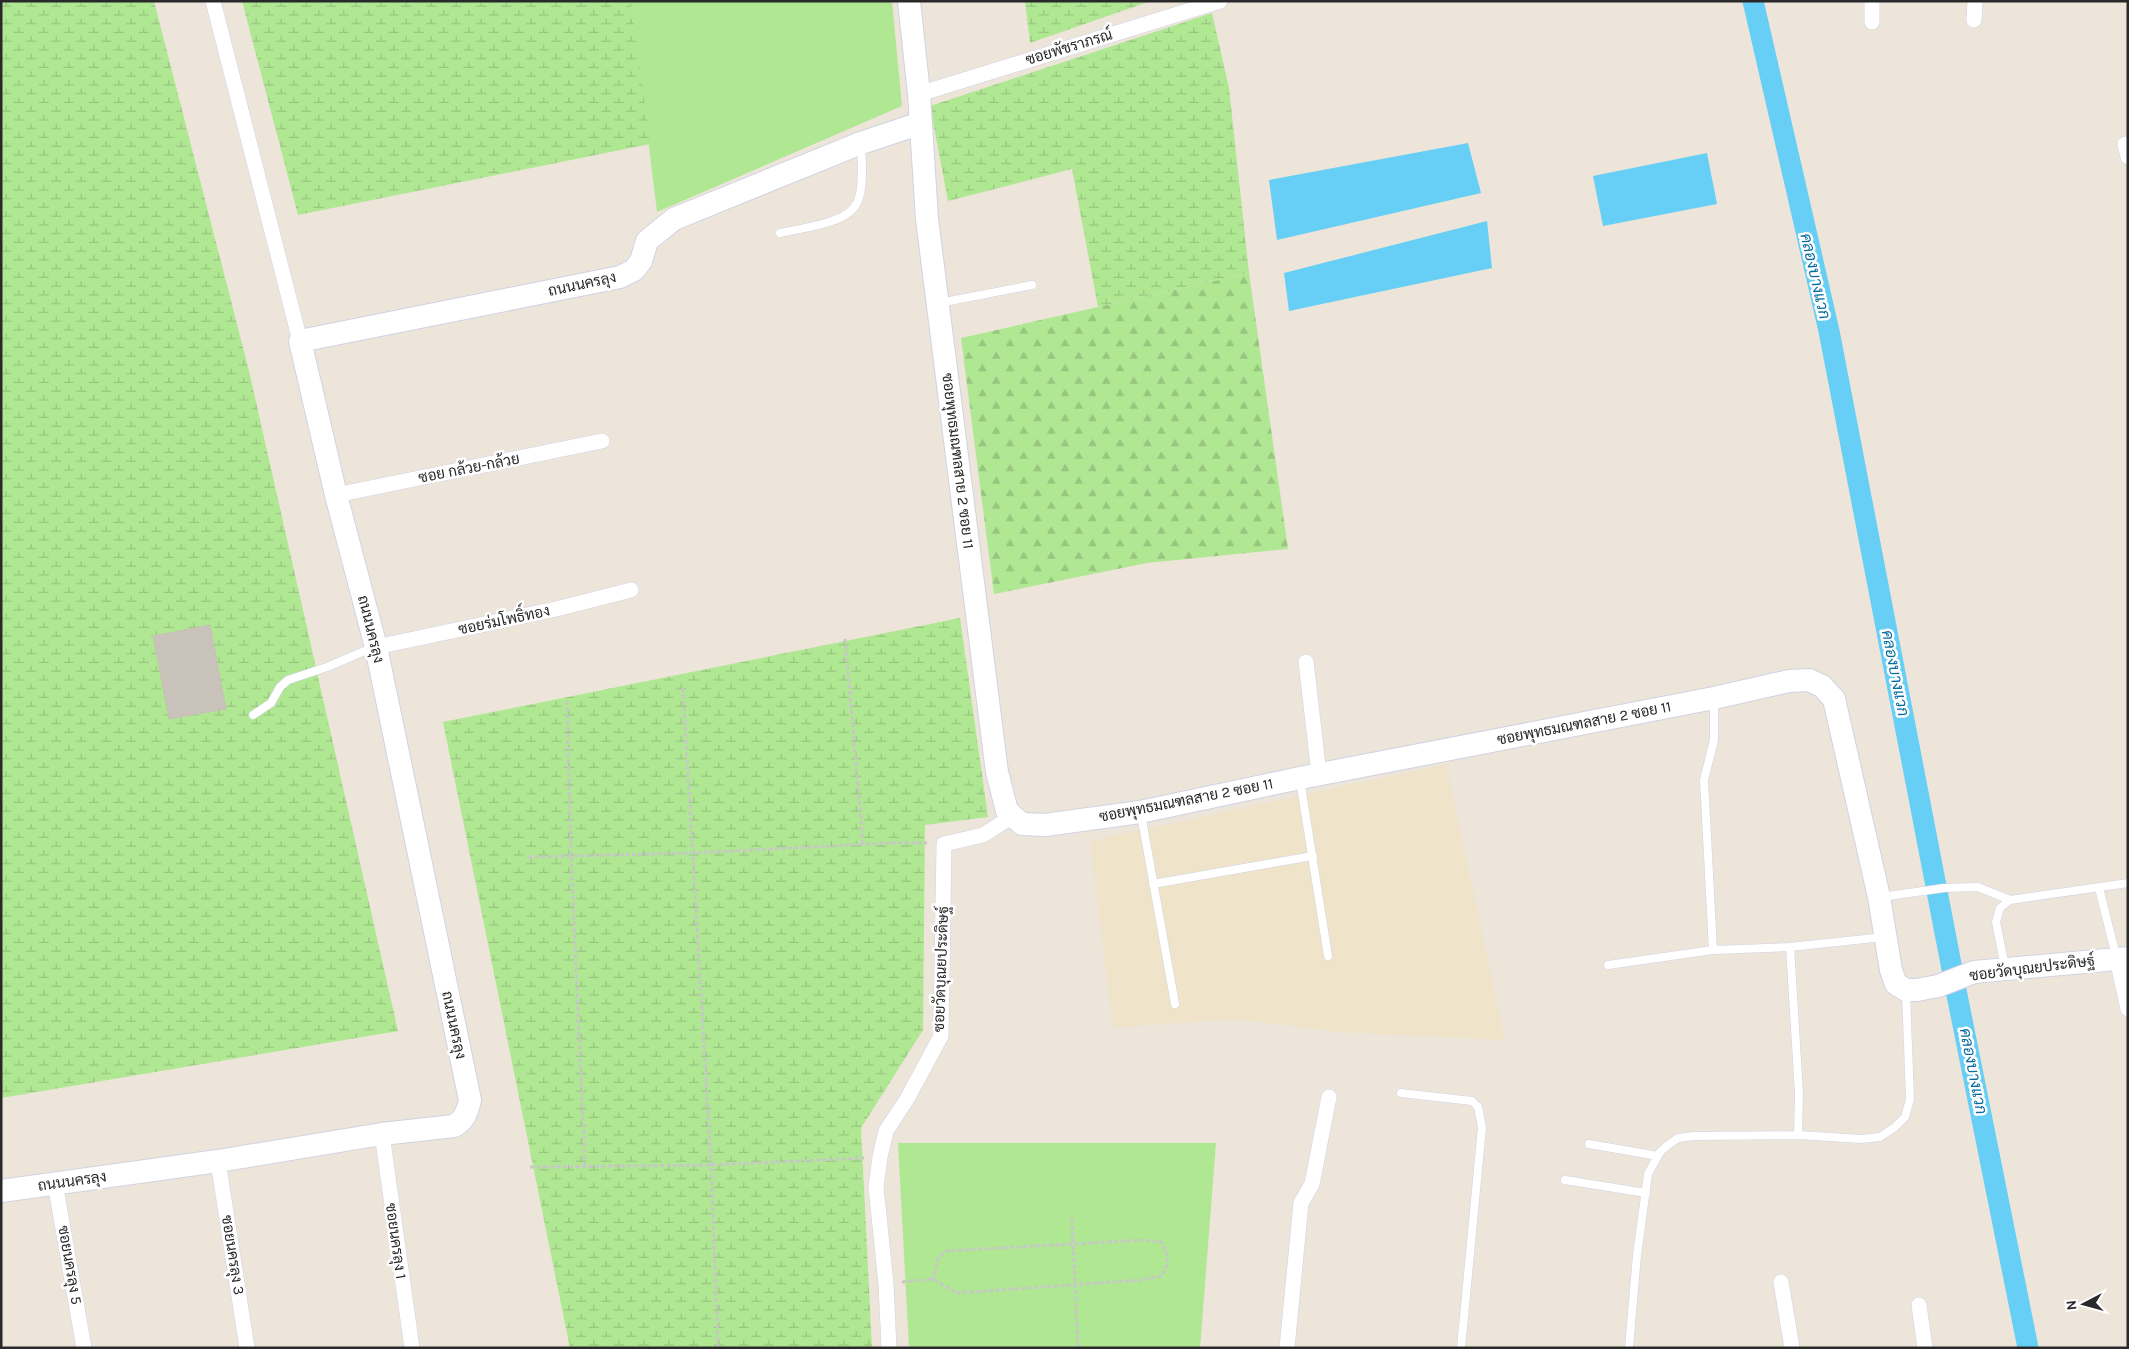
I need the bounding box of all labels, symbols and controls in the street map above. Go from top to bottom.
street label: ซอยพัชราภรณ์ [1023,24,1115,69]
water label: คลองบางแวก [1796,231,1835,321]
street label: ถนนนครลุง [546,268,618,302]
street label: ซอยพุทธมณฑลสาย 2 ซอย 11 [936,372,978,550]
street label: ซอย กล้วย-กล้วย [417,448,521,487]
street label: ถนนนครลุง [352,593,388,665]
street label: ซอยร่มโพธิ์ทอง [455,595,551,638]
water label: คลองบางแวก [1878,628,1913,718]
street label: ซอยพุทธมณฑลสาย 2 ซอย 11 [1495,697,1673,751]
street label: ซอยพุทธมณฑลสาย 2 ซอย 11 [1097,774,1275,828]
street label: ซอยวัดบุณยประดิษฐ์ [929,906,954,1032]
street label: ซอยวัดบุณยประดิษฐ์ [1968,950,2096,987]
street label: ถนนนครลุง [436,989,470,1061]
water label: คลองบางแวก [1956,1026,1991,1116]
street label: ถนนนครลุง [36,1167,108,1197]
street label: ซอยนครลุง 1 [380,1202,410,1280]
street label: ซอยนครลุง 3 [216,1214,248,1296]
street label: ซอยนครลุง 5 [52,1224,86,1306]
north arrow [2059,1279,2109,1329]
text: N [2063,1299,2081,1311]

